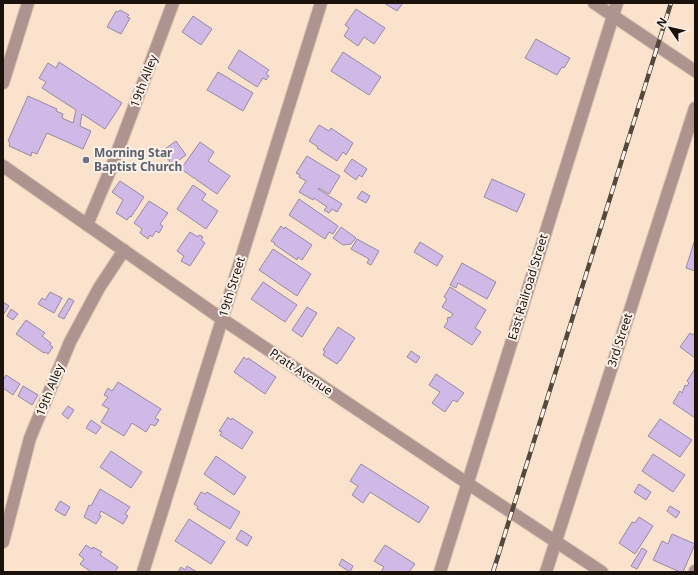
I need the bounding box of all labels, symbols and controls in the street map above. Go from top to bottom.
north arrow [650,8,690,48]
text: N [653,14,670,30]
street label: 19th Alley [126,51,162,110]
place label: Morning Star Baptist Church [94,144,182,175]
marker: Morning Star Baptist Church [81,155,91,165]
street label: East Railroad Street [503,231,552,342]
street label: 19th Street [214,254,249,319]
street label: 3rd Street [603,310,636,369]
street label: Pratt Avenue [266,344,336,399]
street label: 19th Alley [31,360,68,419]

